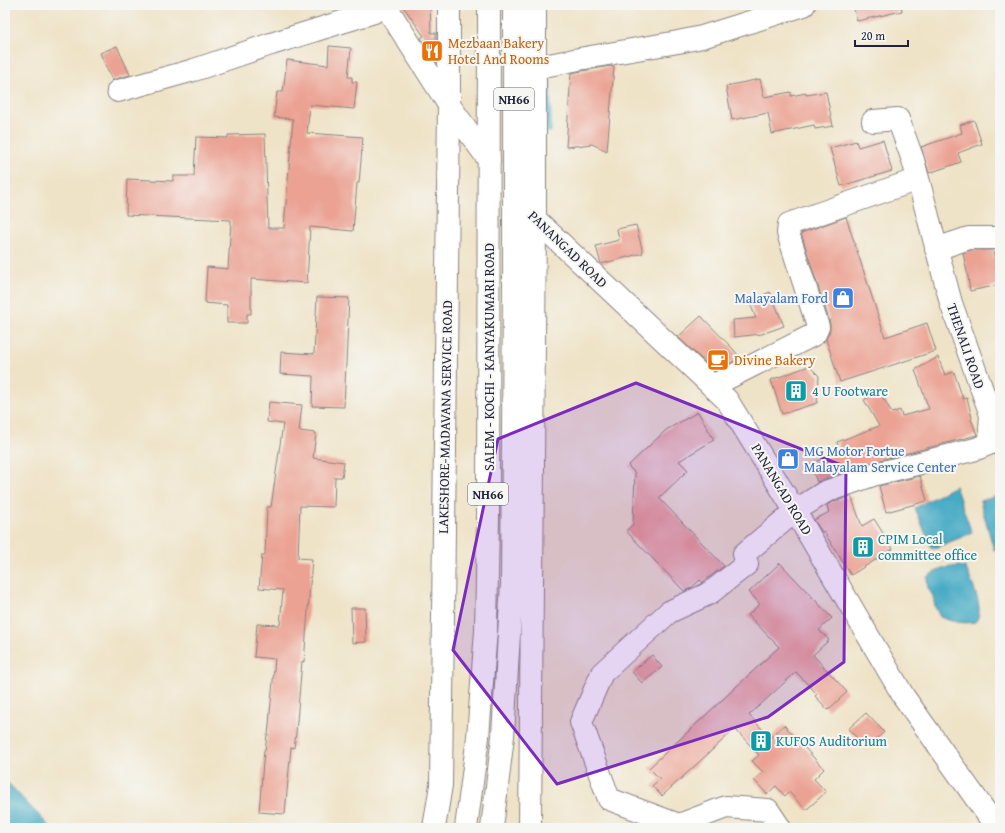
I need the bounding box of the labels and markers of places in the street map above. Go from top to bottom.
place label: Mezbaan Bakery Hotel And Rooms [448,33,549,69]
restaurant icon: Mezbaan Bakery Hotel And Rooms [419,38,445,64]
shop icon: Malayalam Ford [830,285,856,311]
place label: Malayalam Ford [734,288,829,308]
cafe icon: Divine Bakery [705,347,731,373]
place label: Divine Bakery [734,350,816,370]
building icon: 4 U Footware [783,378,809,404]
place label: 4 U Footware [812,381,889,401]
place label: MG Motor Fortue Malayalam Service Center [804,441,957,477]
shop icon: MG Motor Fortue Malayalam Service Center [775,446,801,472]
place label: CPIM Local committee office [878,529,978,565]
building icon: CPIM Local committee office [850,534,876,560]
building icon: KUFOS Auditorium [748,728,774,754]
place label: KUFOS Auditorium [776,731,888,751]

